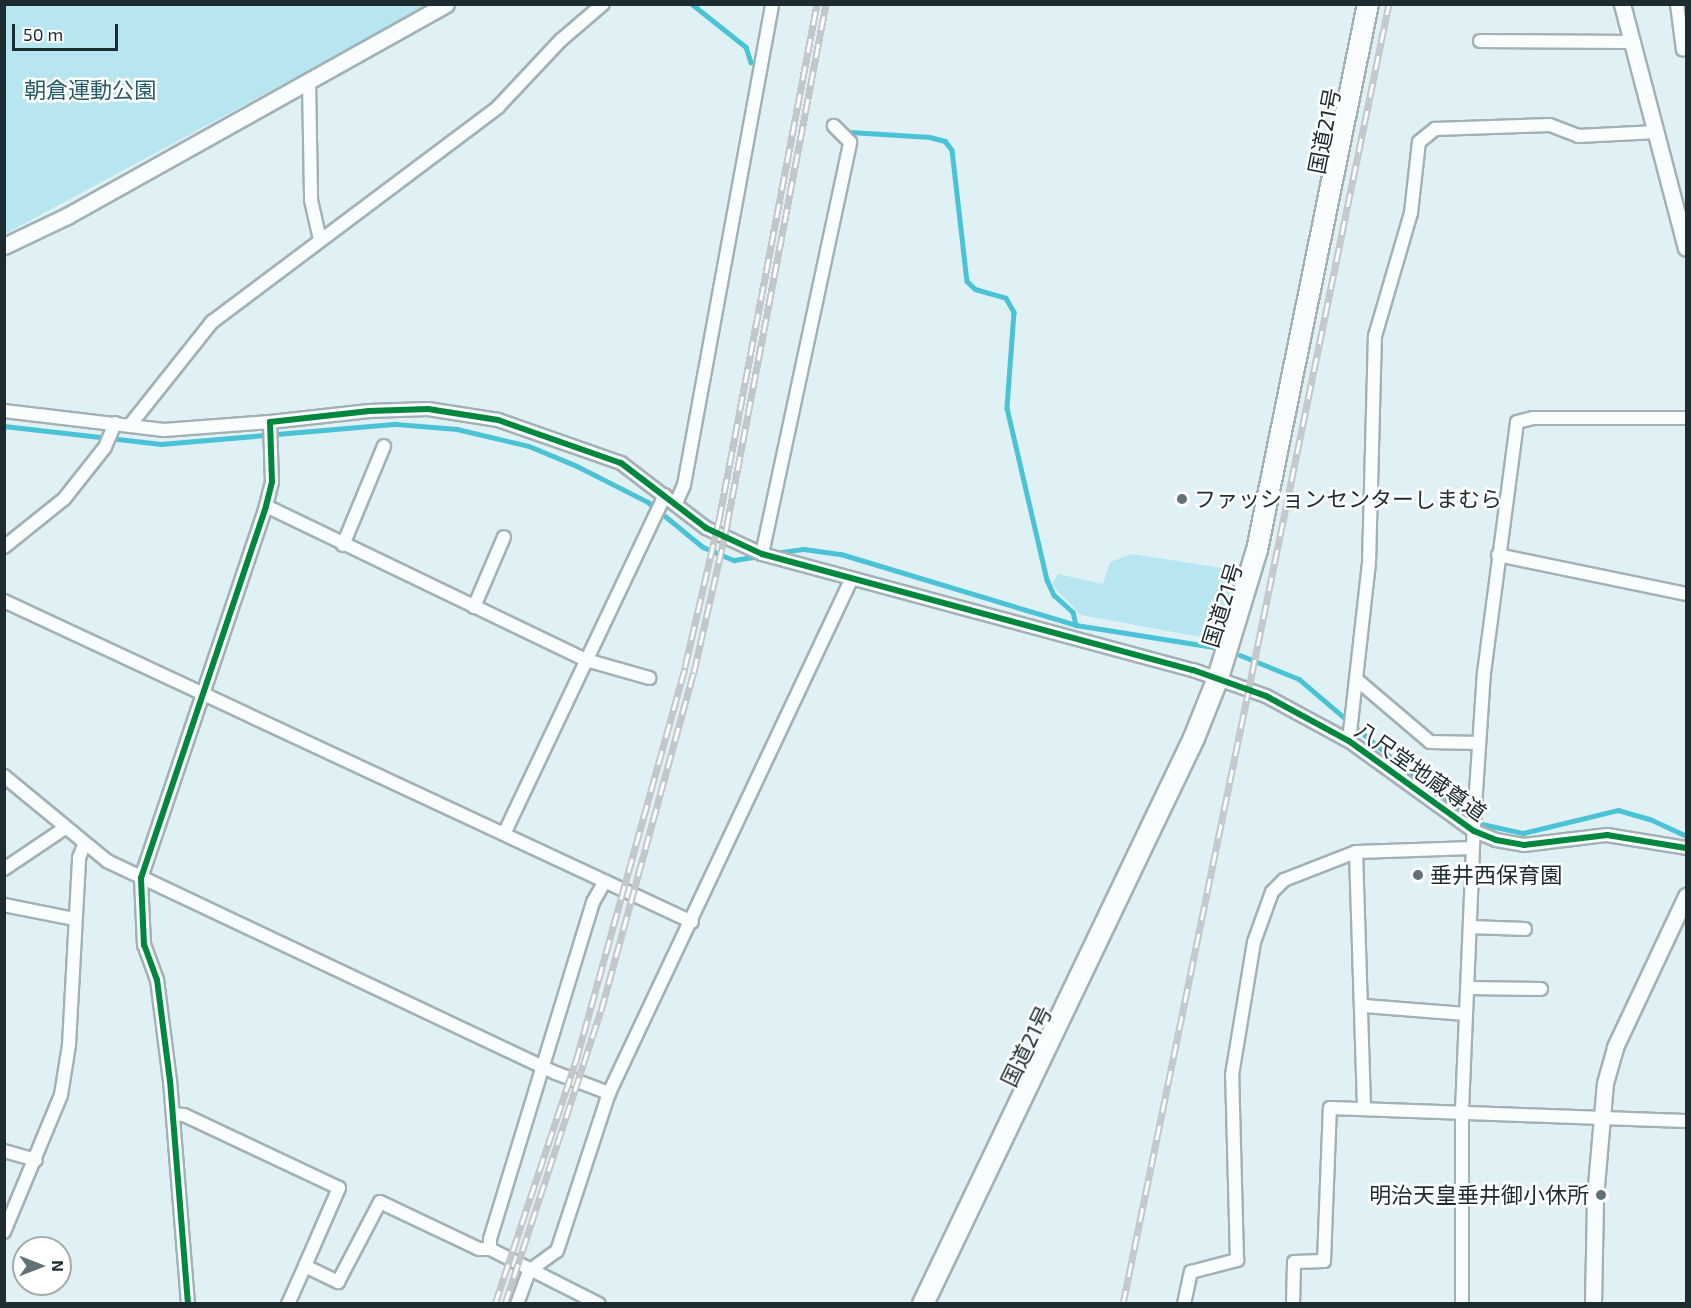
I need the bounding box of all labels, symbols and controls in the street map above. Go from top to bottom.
scale bar [15,12,122,50]
text: 50 m [23,23,63,45]
park label: 朝倉運動公園 [24,77,156,103]
street label: 国道21号 [1303,86,1345,176]
place label: ファッションセンターしまむら [1194,486,1502,512]
marker: ファッションセンターしまむら [1175,492,1189,506]
street label: 国道21号 [1197,559,1247,651]
street label: 八尺堂地蔵尊道 [1350,716,1492,826]
place label: 垂井西保育園 [1430,862,1562,888]
marker: 垂井西保育園 [1411,868,1425,882]
street label: 国道21号 [995,1001,1057,1091]
place label: 明治天皇垂井御小休所 [1369,1182,1589,1208]
marker: 明治天皇垂井御小休所 [1594,1188,1608,1202]
north arrow [12,1236,72,1296]
text: N [49,1260,68,1272]

